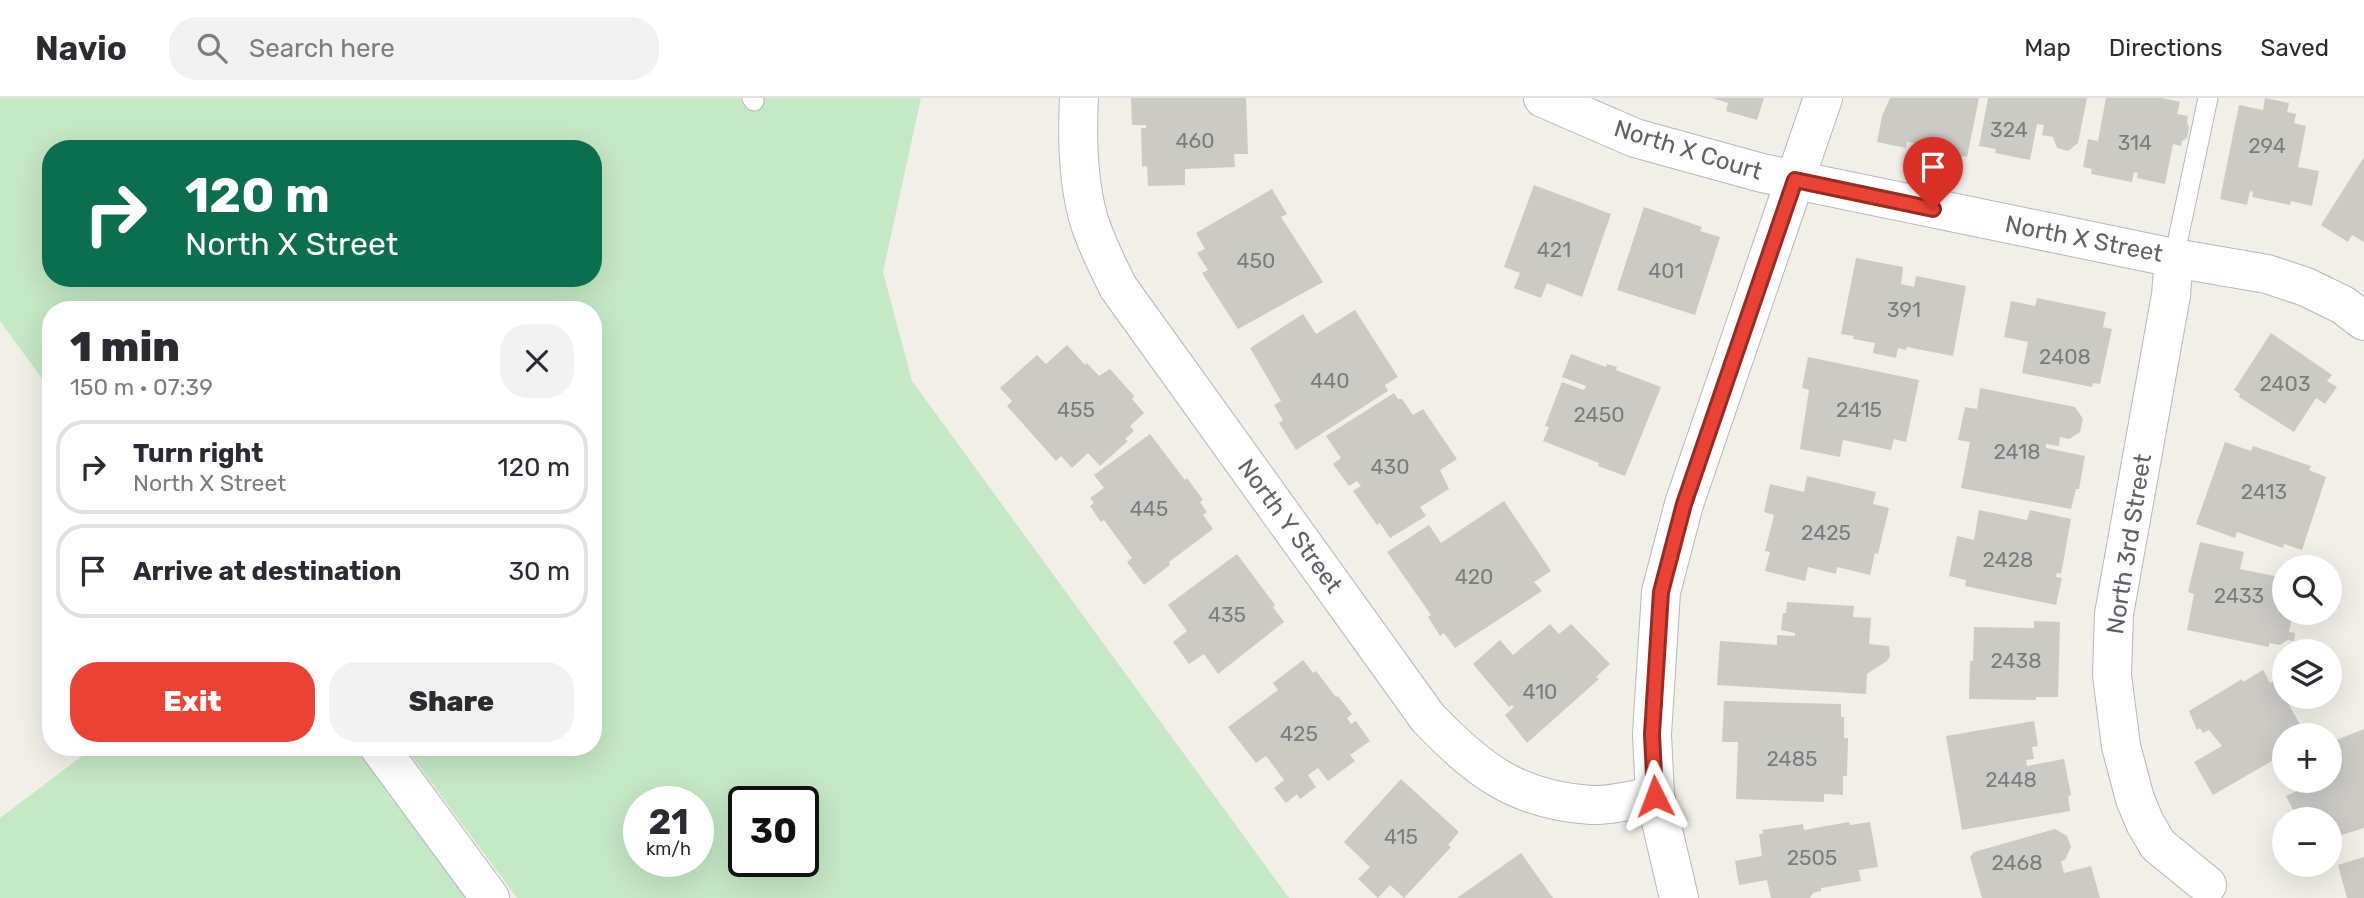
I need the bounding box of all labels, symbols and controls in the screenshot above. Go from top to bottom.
search box [169,17,659,80]
text: Navio [35,29,127,68]
icon: search [193,29,231,67]
text: Search here [249,33,395,64]
text: Map [2024,34,2071,62]
text: Directions [2109,34,2222,62]
text: Saved [2260,34,2329,62]
street label: North X Court [1611,114,1765,186]
house number: 324 [1990,117,2028,142]
house number: 460 [1175,128,1215,153]
house number: 314 [2118,130,2152,155]
house number: 294 [2248,133,2286,158]
pin [1903,137,1963,209]
icon: arrive [1914,148,1952,186]
text: 120 m [185,166,330,224]
icon: right [70,168,161,259]
street label: North X Street [2003,210,2165,268]
text: North X Street [185,225,398,263]
house number: 421 [1537,237,1571,262]
house number: 450 [1237,248,1275,273]
house number: 401 [1648,258,1684,283]
house number: 391 [1887,297,1921,322]
text: 1 min [70,322,180,372]
button: close [500,324,574,398]
house number: 2408 [2039,344,2091,369]
house number: 440 [1310,368,1350,393]
house number: 2403 [2259,371,2311,396]
text: 150 m · 07:39 [70,373,213,401]
house number: 455 [1057,397,1095,422]
house number: 2415 [1836,397,1882,422]
house number: 2450 [1574,402,1624,427]
text: Turn right [133,438,263,469]
house number: 2418 [1993,439,2041,464]
icon: right [74,448,112,486]
text: 120 m [498,452,570,483]
street label: North 3rd Street [2101,452,2157,636]
street label: North Y Street [1232,454,1348,598]
house number: 430 [1371,454,1410,479]
text: North X Street [133,469,286,497]
house number: 2413 [2241,479,2287,504]
house number: 445 [1130,496,1168,521]
house number: 2425 [1801,520,1851,545]
house number: 2428 [1983,547,2033,572]
icon: arrive [74,552,112,590]
map controls [2272,555,2342,877]
button: search [2272,555,2342,625]
text: Arrive at destination [133,556,401,587]
text: 30 m [508,556,570,587]
house number: 420 [1455,564,1493,589]
house number: 2433 [2214,583,2264,608]
house number: 435 [1208,602,1246,627]
button: layers [2272,639,2342,709]
house number: 2438 [1990,648,2042,673]
button: Exit [70,662,315,742]
button: Share [329,662,574,742]
house number: 410 [1523,679,1557,704]
house number: 425 [1280,721,1318,746]
button: + [2272,723,2342,793]
house number: 2485 [1767,746,1818,771]
position arrow [1618,759,1692,833]
house number: 2448 [1985,767,2037,792]
speed limit sign: 30 [728,786,819,877]
text: 21 [648,801,689,843]
button: − [2272,807,2342,877]
house number: 415 [1384,824,1418,849]
text: km/h [646,838,691,860]
house number: 2505 [1787,845,1837,870]
house number: 2468 [1991,850,2043,875]

